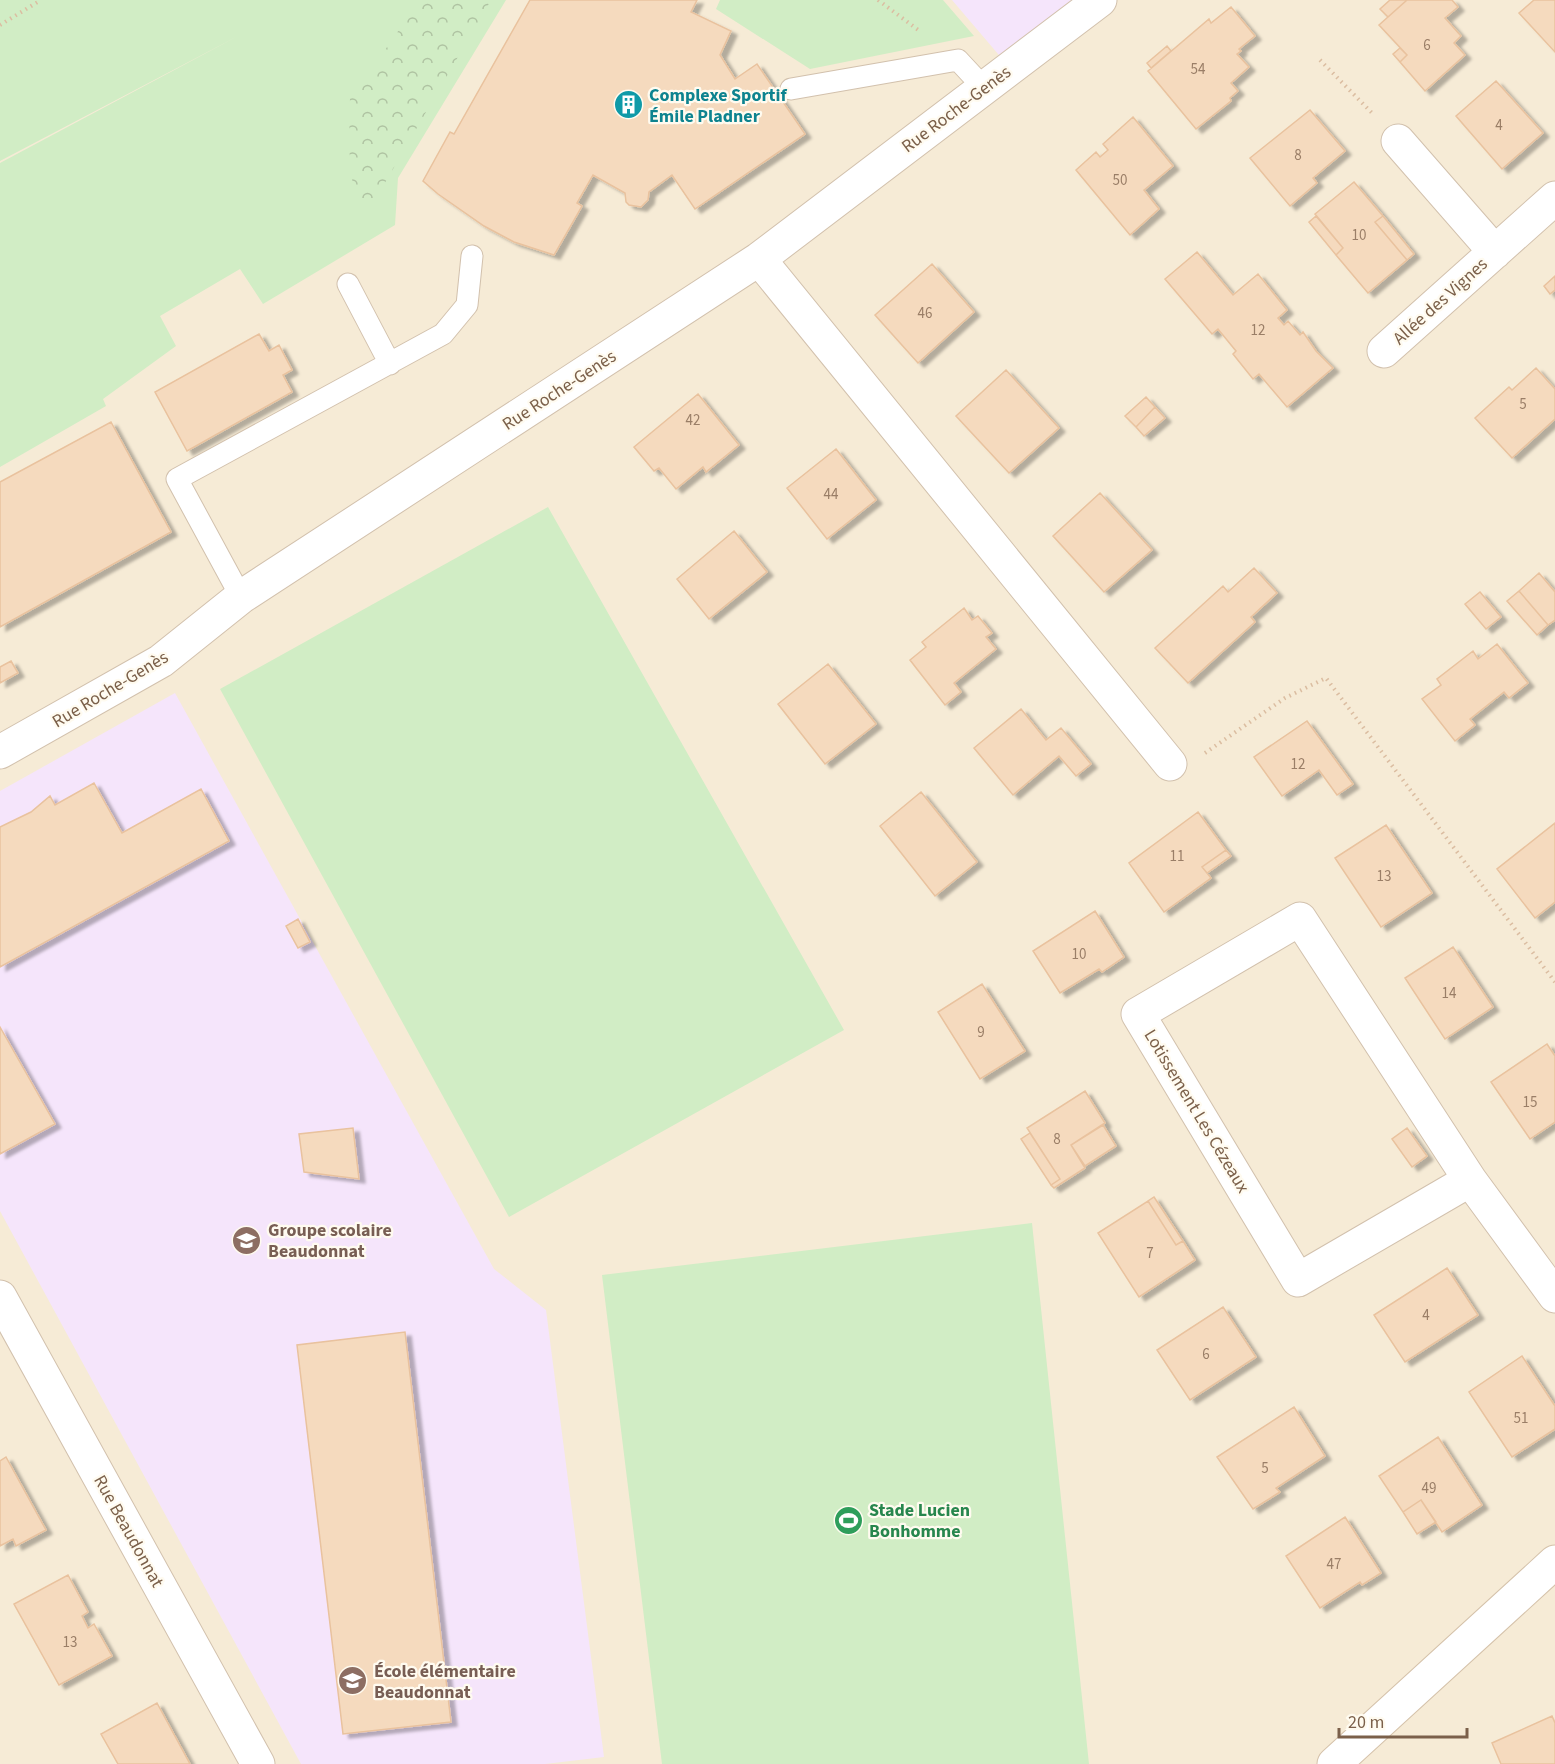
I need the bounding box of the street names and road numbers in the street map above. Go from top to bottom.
street label: Rue Roche-Genès [896,60,1016,159]
street label: Allée des Vignes [1388,252,1493,351]
street label: Rue Roche-Genès [497,344,621,437]
street label: Rue Roche-Genès [47,645,173,734]
street label: Lotissement Les Cézeaux [1138,1025,1255,1198]
street label: Rue Beaudonnat [87,1470,170,1592]

